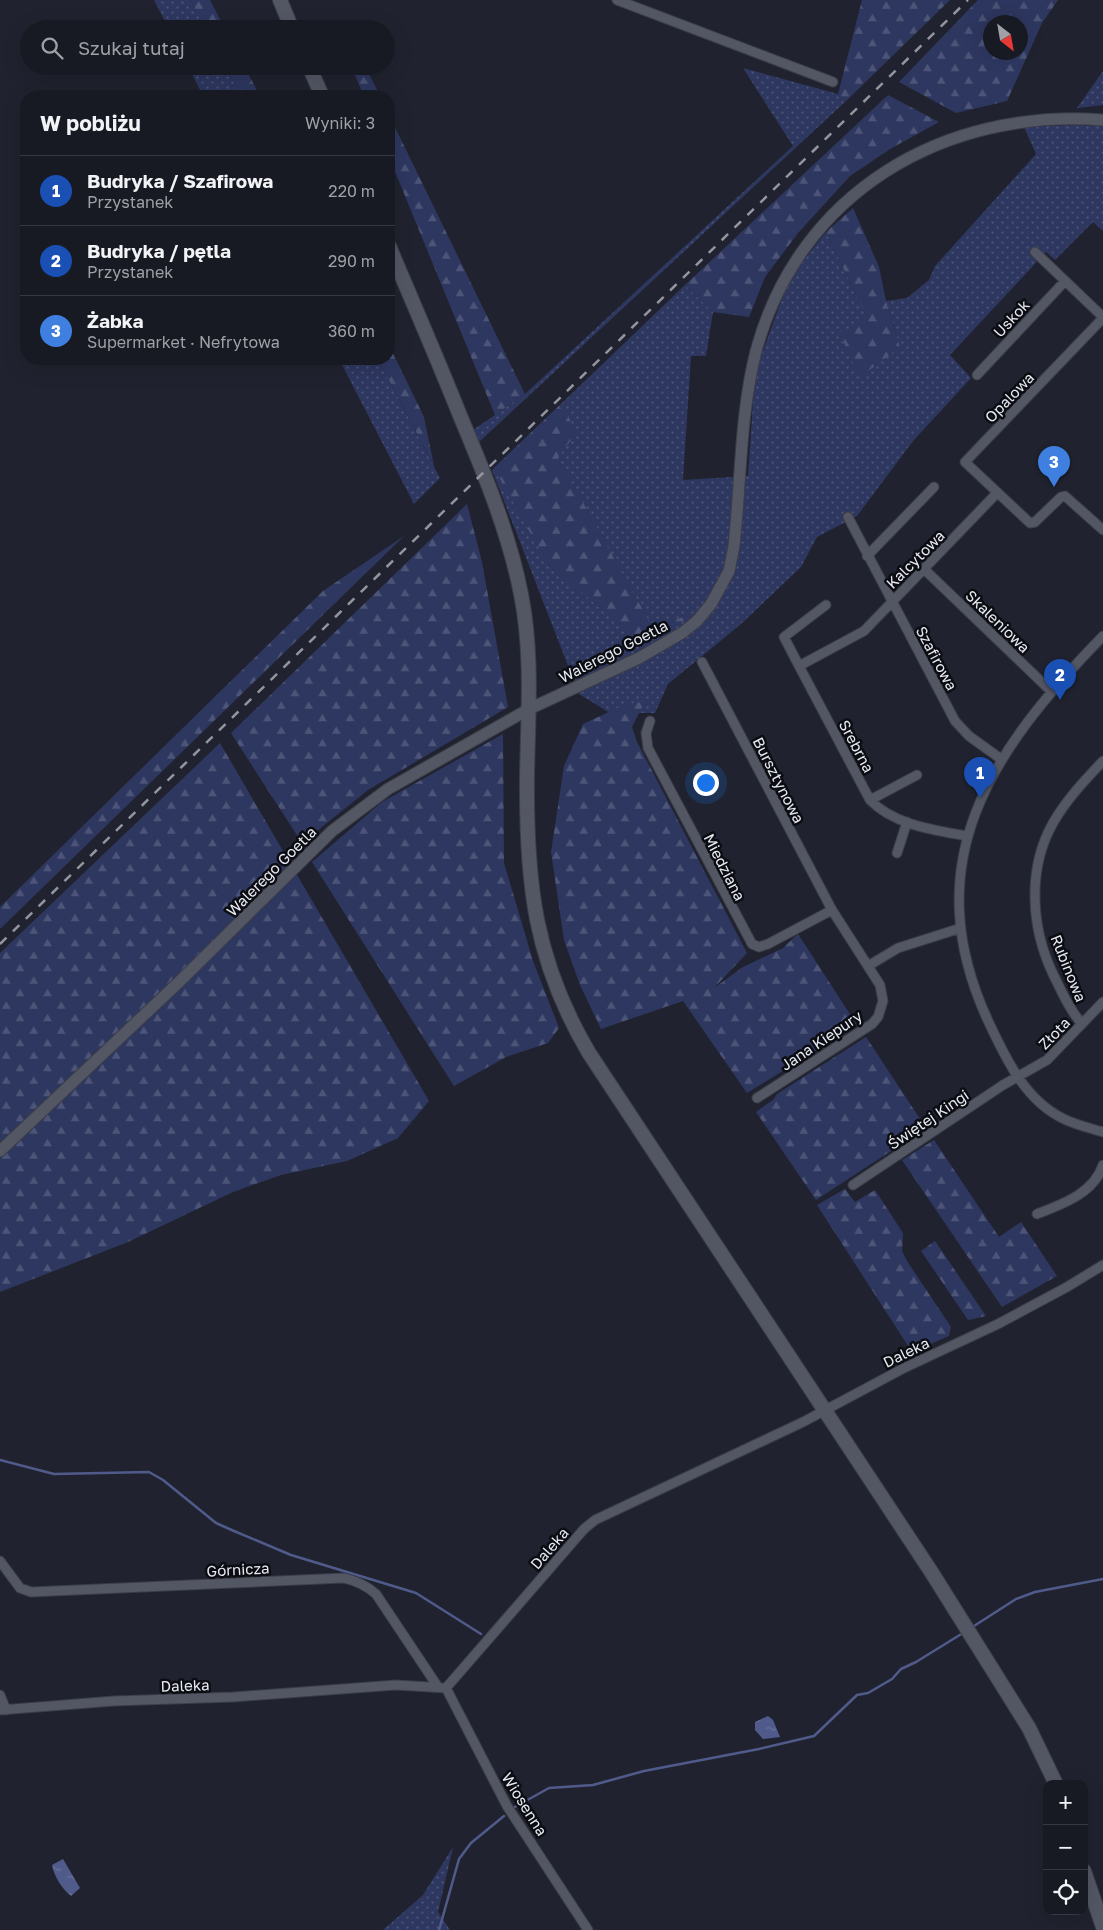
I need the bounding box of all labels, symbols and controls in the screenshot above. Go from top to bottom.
north arrow [983,15,1028,60]
search box [20,20,395,75]
icon: search [38,34,66,62]
text: Szukaj tutaj [78,36,185,59]
text: W pobliżu [40,110,141,136]
text: Wyniki: 3 [305,113,375,133]
text: Budryka / Szafirowa [87,169,273,192]
text: 1 [52,181,60,201]
text: 220 m [328,181,375,201]
text: Przystanek [87,192,173,212]
text: Budryka / pętla [87,239,231,262]
text: 2 [51,251,61,271]
text: 290 m [328,251,375,271]
text: Przystanek [87,262,173,282]
street label: Uskok [989,295,1033,340]
text: Żabka [87,309,144,332]
text: 3 [51,321,61,341]
text: 360 m [328,321,375,341]
text: Supermarket · Nefrytowa [87,332,280,352]
street label: Opalowa [981,368,1037,426]
pin: 3 [1038,446,1070,487]
street label: Kalcytowa [882,526,948,592]
street label: Skaleniowa [962,586,1034,656]
street label: Walerego Goetla [556,616,670,686]
street label: Szafirowa [913,623,961,693]
pin: 2 [1044,659,1076,700]
street label: Srebrna [836,717,878,775]
street label: Bursztynowa [750,734,808,826]
pin: 1 [964,757,996,798]
your location [693,770,719,796]
street label: Walerego Goetla [222,822,320,920]
street label: Miedziana [700,831,750,903]
street label: Rubinowa [1047,932,1091,1004]
street label: Jana Kiepury [777,1006,866,1074]
street label: Złota [1035,1013,1073,1053]
street label: Świętej Kingi [884,1085,972,1153]
street label: Daleka [880,1333,932,1371]
street label: Daleka [526,1524,572,1572]
street label: Górnicza [206,1558,270,1580]
street label: Daleka [160,1675,210,1695]
street label: Wiosenna [499,1769,551,1839]
map controls [1043,1780,1088,1915]
button: + [1043,1780,1088,1825]
button: − [1043,1825,1088,1870]
button: locate [1043,1870,1088,1915]

